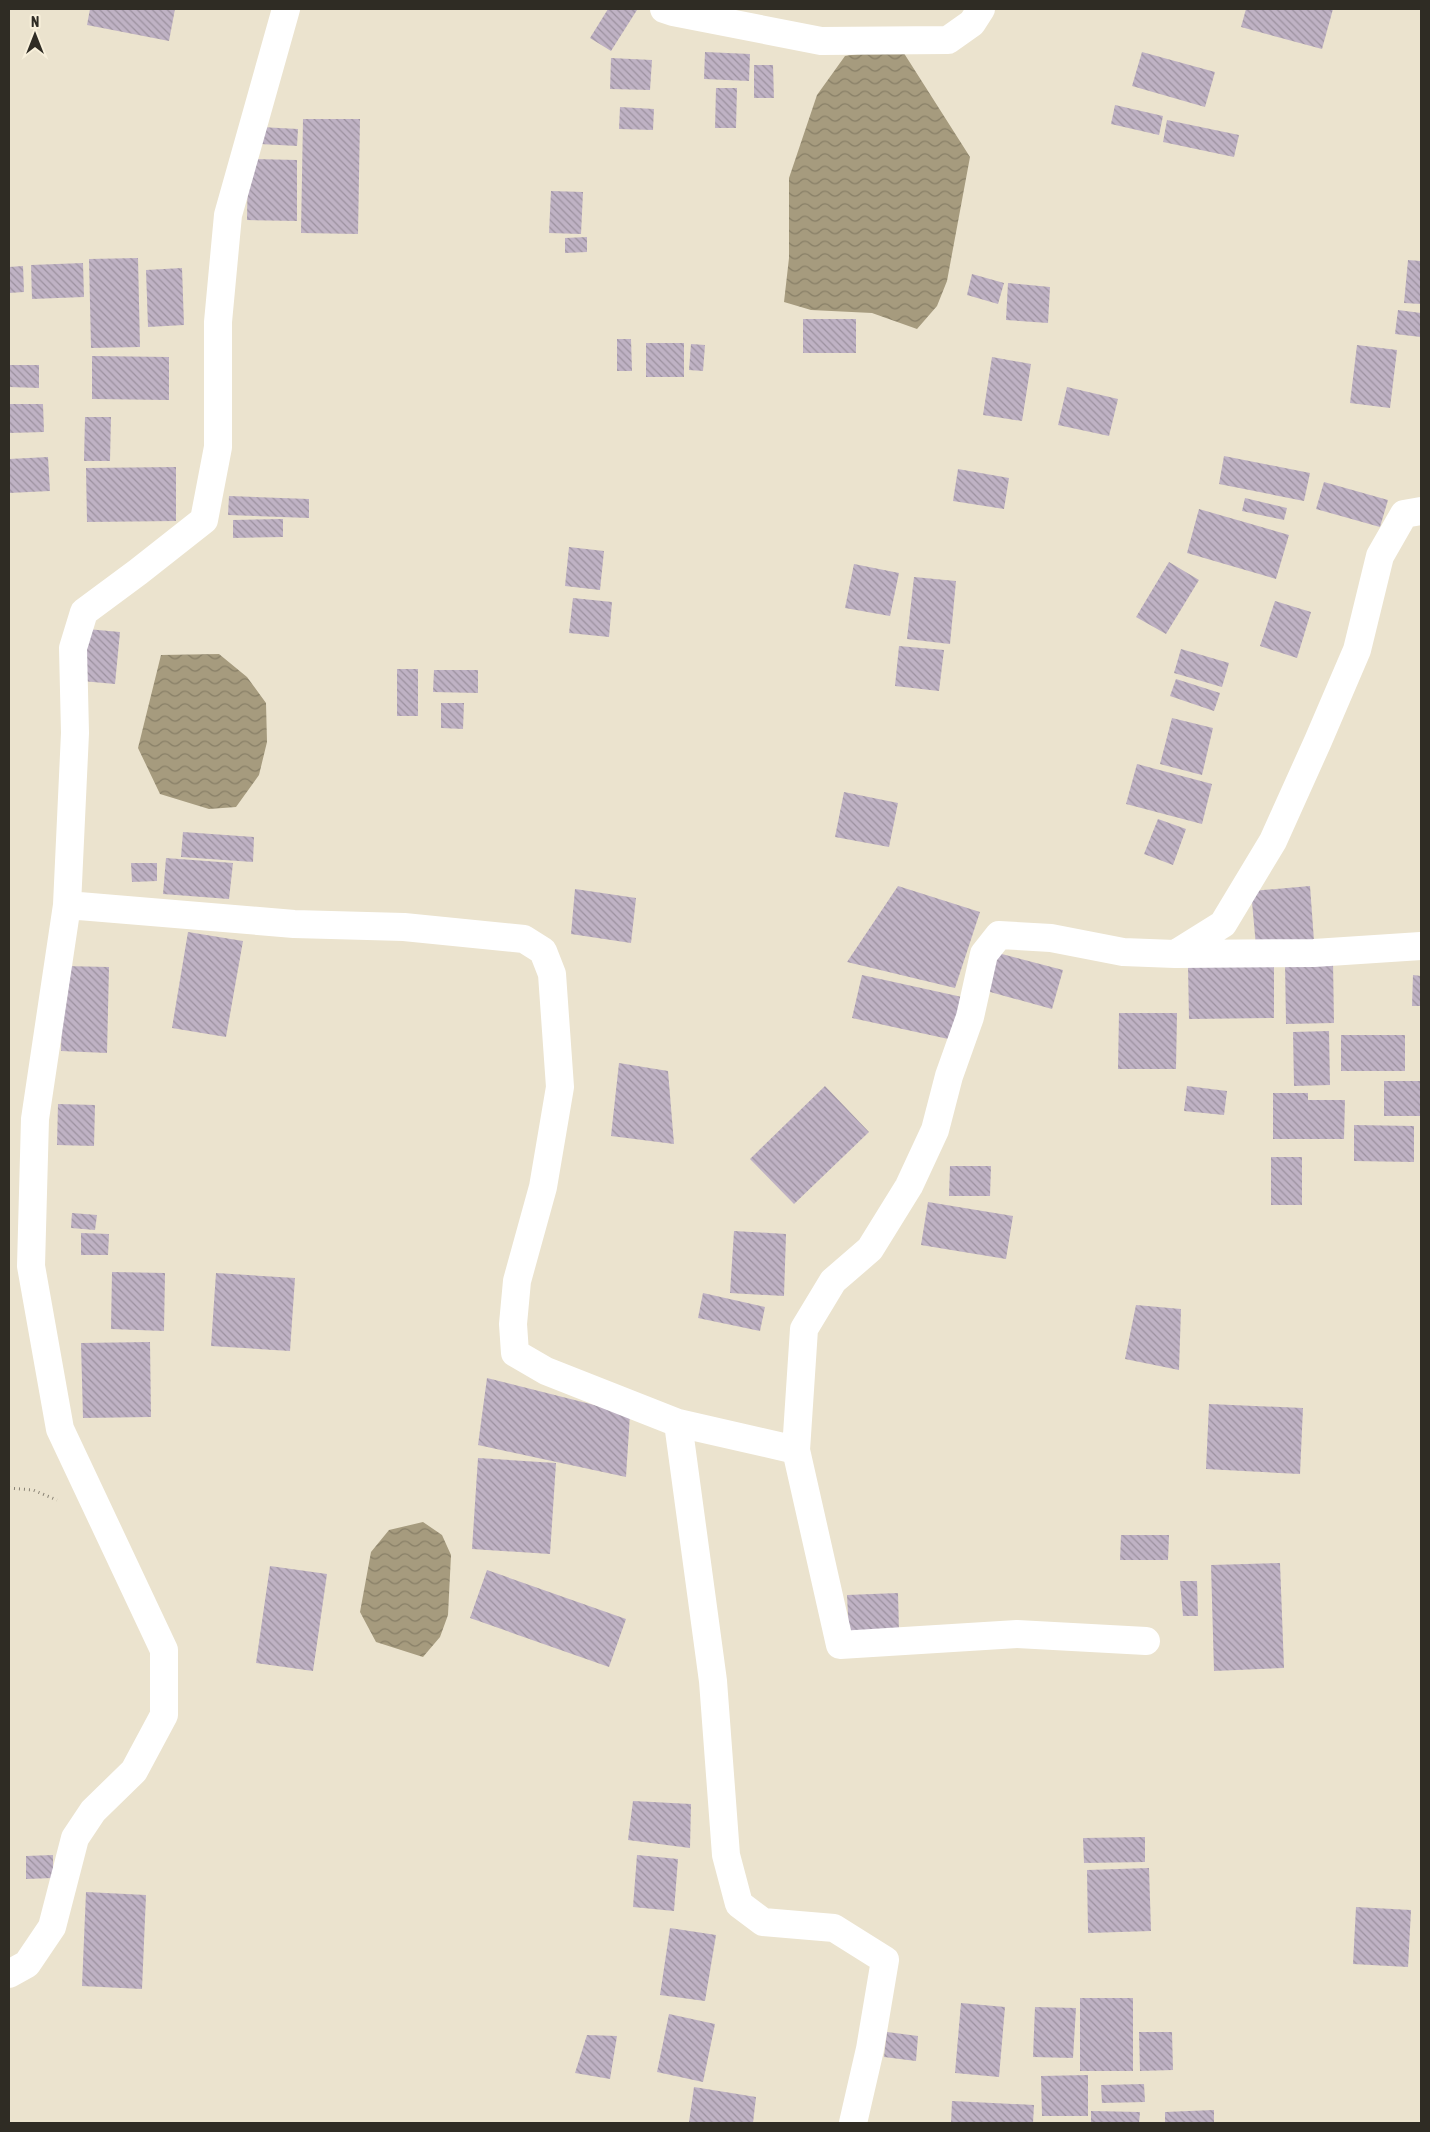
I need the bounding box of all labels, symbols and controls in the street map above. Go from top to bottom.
north arrow [10,10,60,60]
text: N [31,14,39,30]

